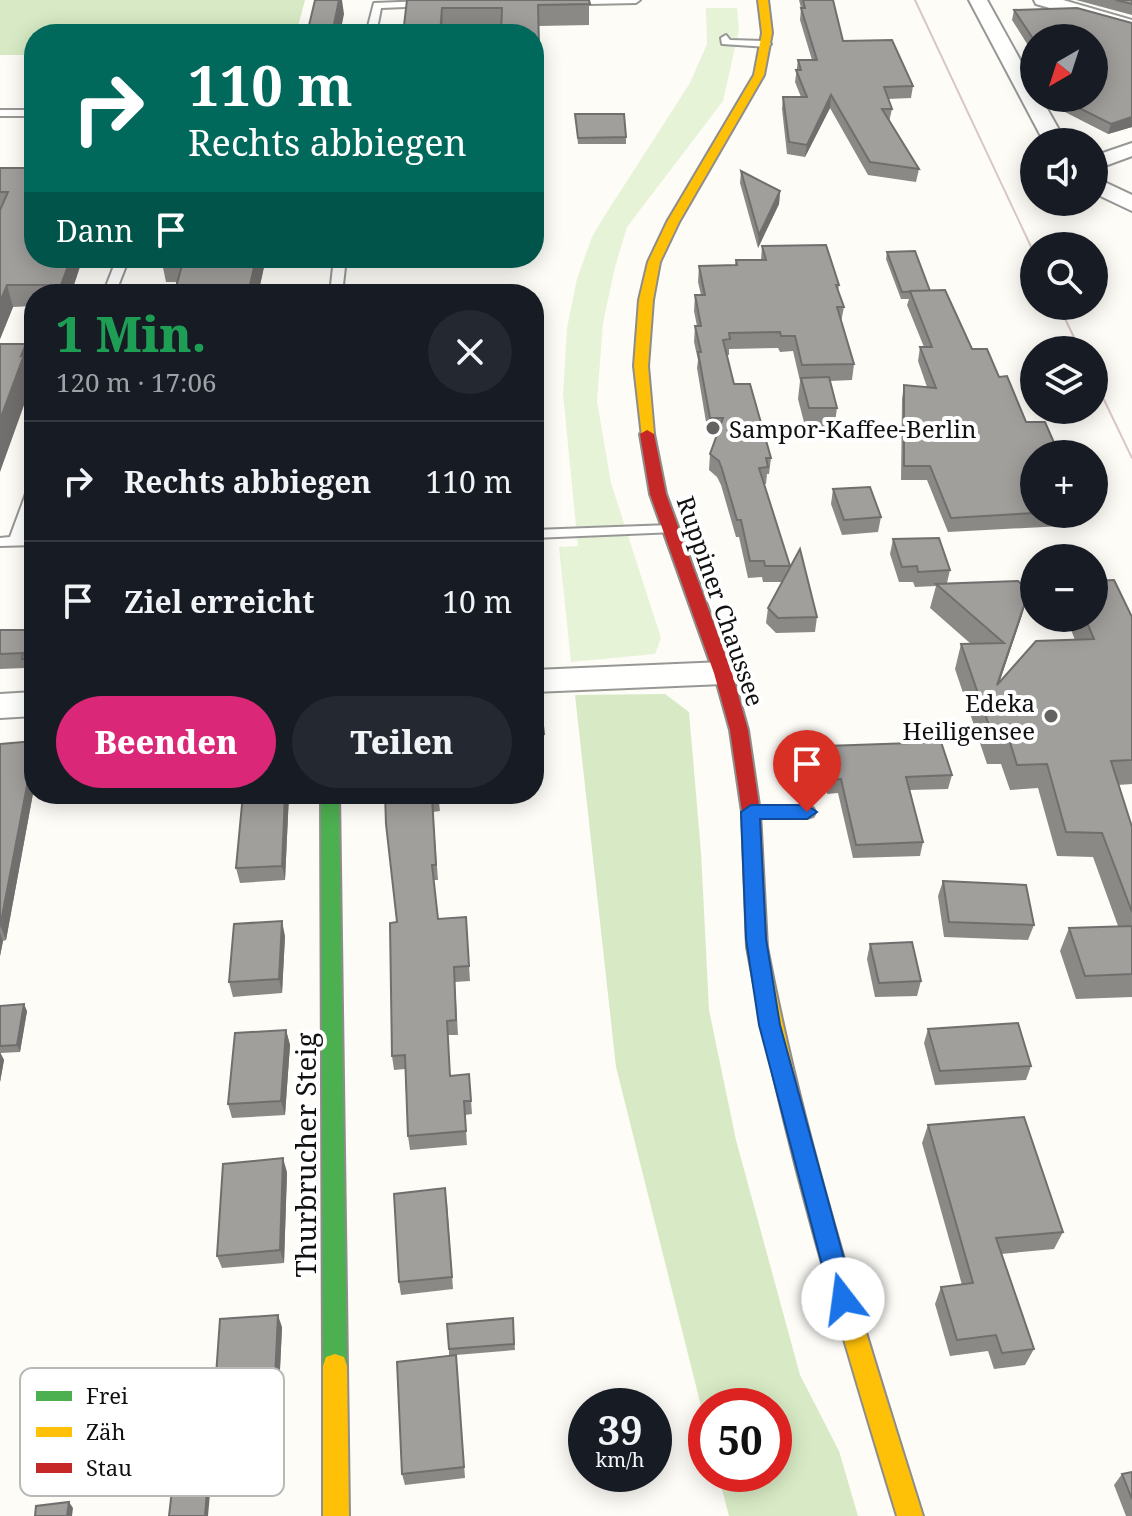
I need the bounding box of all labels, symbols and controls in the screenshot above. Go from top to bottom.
north arrow [1020,24,1108,112]
map controls [1020,24,1108,632]
text: 110 m [188,46,353,122]
icon: right [56,56,160,160]
text: Rechts abbiegen [188,118,467,167]
button: sound [1020,128,1108,216]
icon: arrive [149,208,193,252]
text: Dann [56,210,133,251]
button: search [1020,232,1108,320]
text: 1 Min. [56,301,207,366]
button: close [428,310,512,394]
button: layers [1020,336,1108,424]
text: 120 m · 17:06 [56,364,217,400]
place label: Sampor-Kaffee-Berlin [729,412,976,445]
marker: Sampor-Kaffee-Berlin [704,419,722,437]
button: + [1020,440,1108,528]
icon: right [56,459,100,503]
text: Rechts abbiegen [124,461,371,502]
text: 110 m [426,461,512,502]
street label: Ruppiner Chaussee [670,492,772,710]
button: − [1020,544,1108,632]
icon: arrive [56,579,100,623]
text: Ziel erreicht [124,581,314,622]
text: 10 m [442,581,512,622]
place label: Edeka Heiligensee [903,686,1035,747]
button: Beenden [56,696,276,788]
button: Teilen [292,696,512,788]
marker: Edeka Heiligensee [1042,707,1060,725]
pin [773,730,841,812]
icon: arrive [785,742,829,786]
street label: Thurbrucher Steig [286,1032,324,1278]
position arrow [801,1257,885,1341]
legend [20,1368,284,1496]
text: Frei [86,1380,128,1410]
speed limit sign: 50 [688,1388,792,1492]
text: 39 [597,1402,643,1457]
text: Zäh [86,1416,125,1446]
text: km/h [595,1446,645,1473]
text: Stau [86,1452,132,1482]

